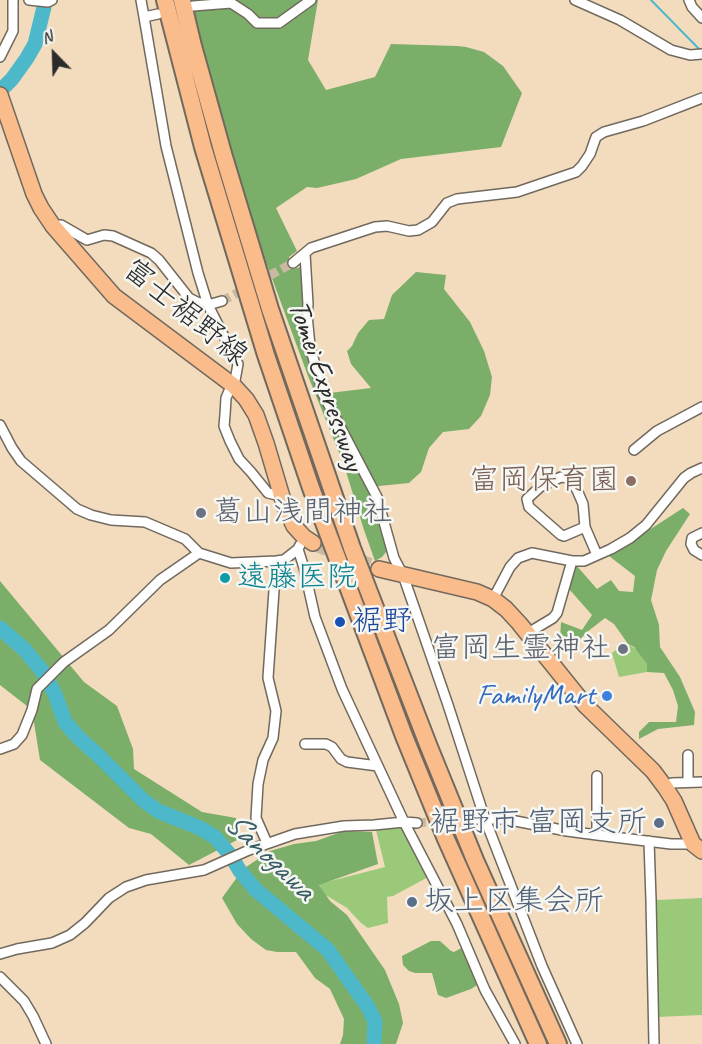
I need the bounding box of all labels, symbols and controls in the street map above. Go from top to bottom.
north arrow [24,24,84,84]
text: N [39,26,55,49]
street label: 富士裾野線 [115,252,255,374]
street label: Tomei Expressway [279,296,371,476]
place label: 富岡保育園 [469,463,619,499]
marker: 富岡保育園 [624,474,638,488]
place label: 葛山浅間神社 [213,495,393,531]
marker: 葛山浅間神社 [194,506,208,520]
place label: 遠藤医院 [237,560,357,596]
marker: 遠藤医院 [218,571,232,585]
place label: 裾野 [352,604,412,640]
marker: 裾野 [333,615,347,629]
place label: 富岡生霊神社 [431,631,611,667]
marker: 富岡生霊神社 [616,642,630,656]
place label: FamilyMart [477,678,595,714]
marker: FamilyMart [600,689,614,703]
water label: Sanogawa [216,805,322,909]
place label: 裾野市 富岡支所 [430,805,647,841]
marker: 裾野市 富岡支所 [652,816,666,830]
place label: 坂上区集会所 [424,884,604,920]
marker: 坂上区集会所 [405,895,419,909]

